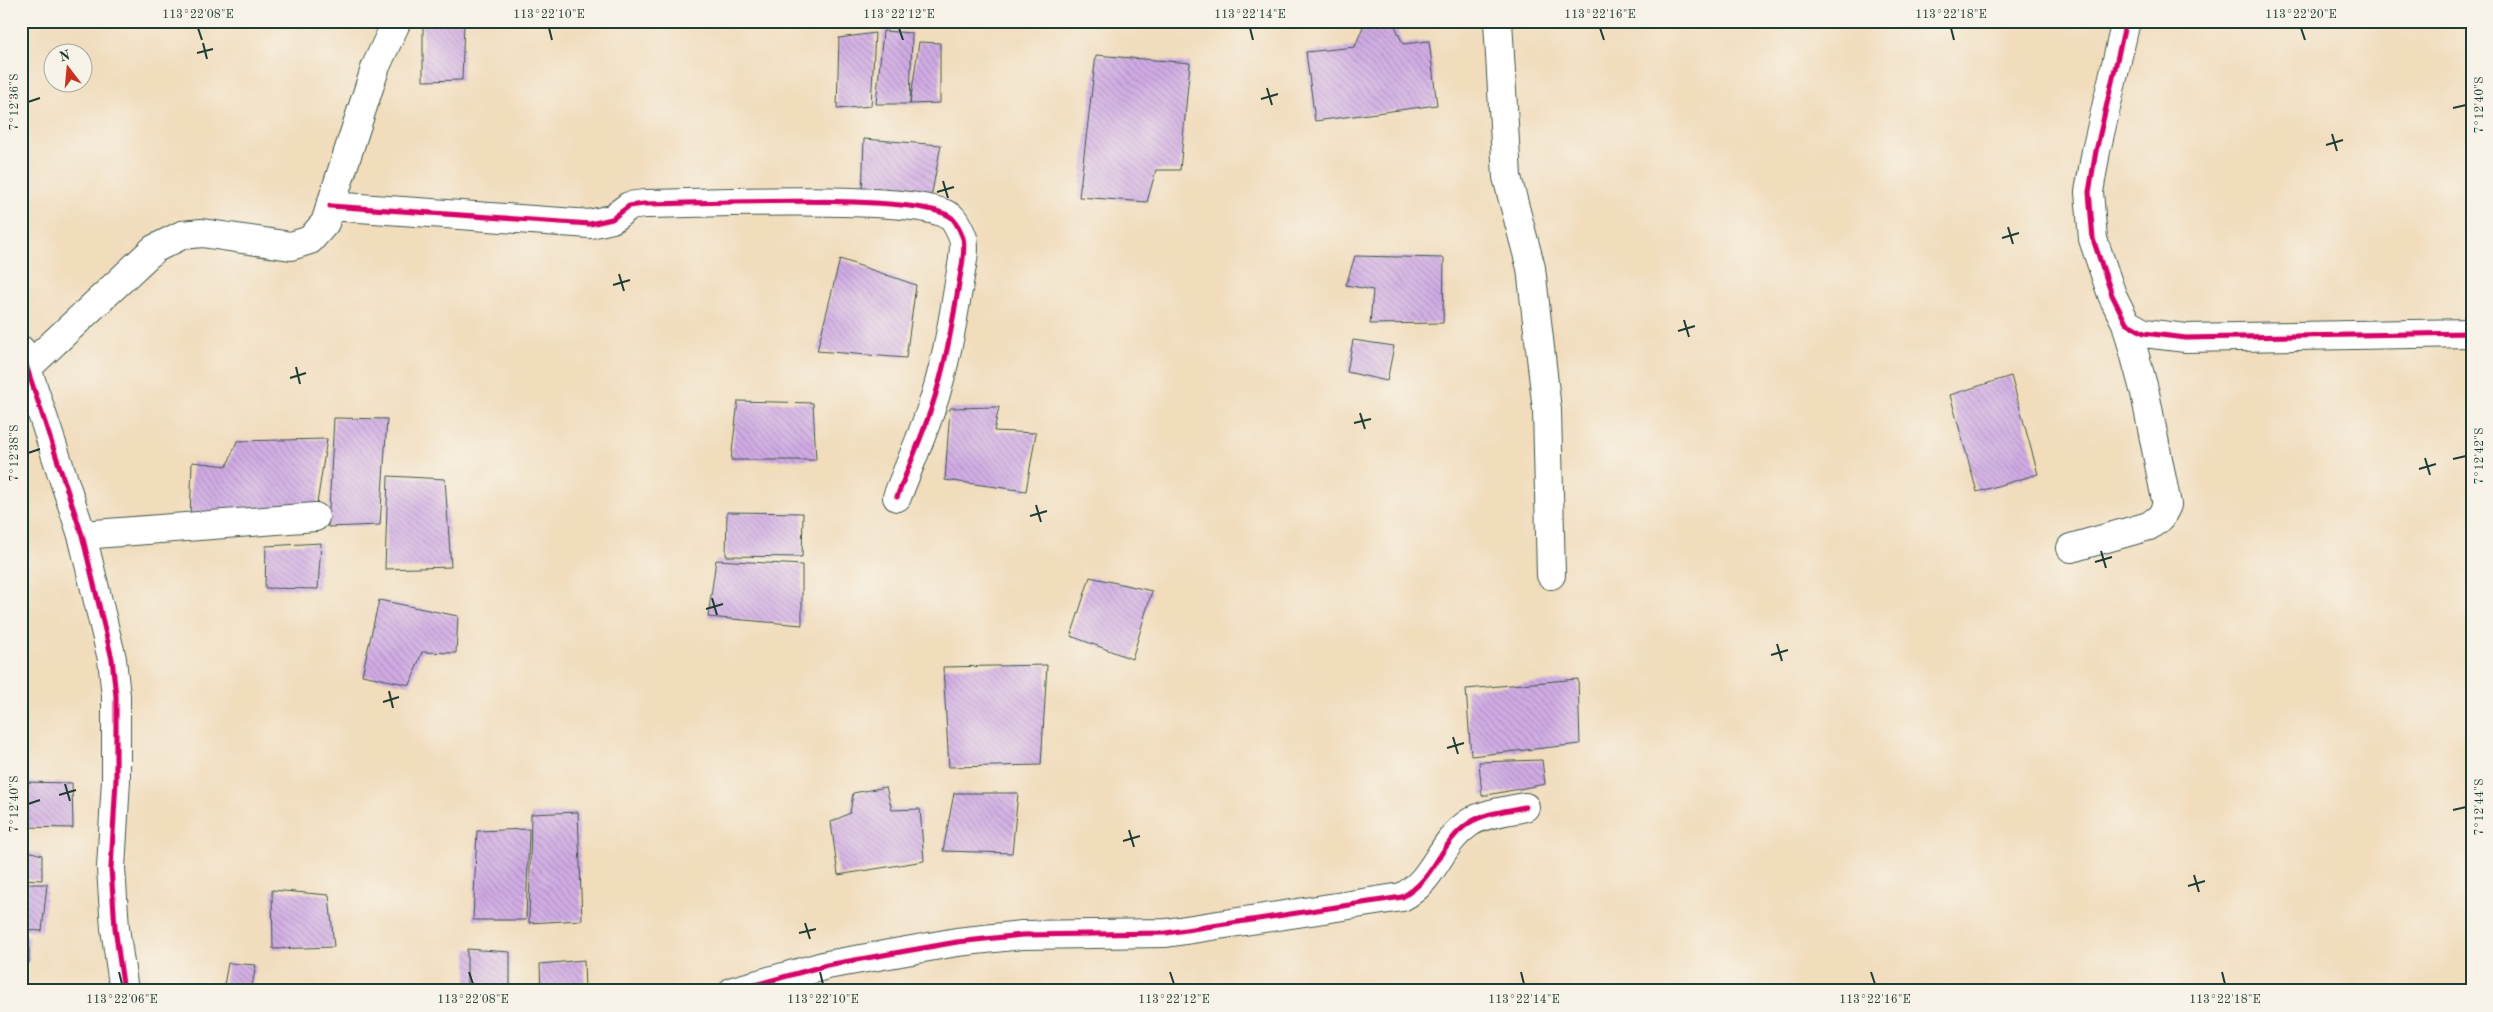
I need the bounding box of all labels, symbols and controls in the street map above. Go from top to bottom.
text: 113°22'08"E [162,9,234,21]
text: 113°22'10"E [513,9,585,21]
text: 113°22'12"E [863,9,935,21]
text: 113°22'14"E [1214,9,1286,21]
text: 113°22'16"E [1564,9,1636,21]
text: 113°22'18"E [1915,9,1987,21]
text: 113°22'20"E [2265,9,2337,21]
north arrow [42,42,92,92]
text: N [58,48,72,65]
text: 7°12'36"S [9,74,21,130]
text: 7°12'40"S [2474,77,2486,133]
text: 7°12'38"S [9,425,21,481]
text: 7°12'42"S [2474,428,2486,484]
text: 7°12'40"S [9,776,21,832]
text: 7°12'44"S [2474,779,2486,835]
text: 113°22'06"E [86,994,158,1006]
text: 113°22'08"E [437,994,509,1006]
text: 113°22'10"E [787,994,859,1006]
text: 113°22'12"E [1138,994,1210,1006]
text: 113°22'14"E [1488,994,1560,1006]
text: 113°22'16"E [1839,994,1911,1006]
text: 113°22'18"E [2189,994,2261,1006]

